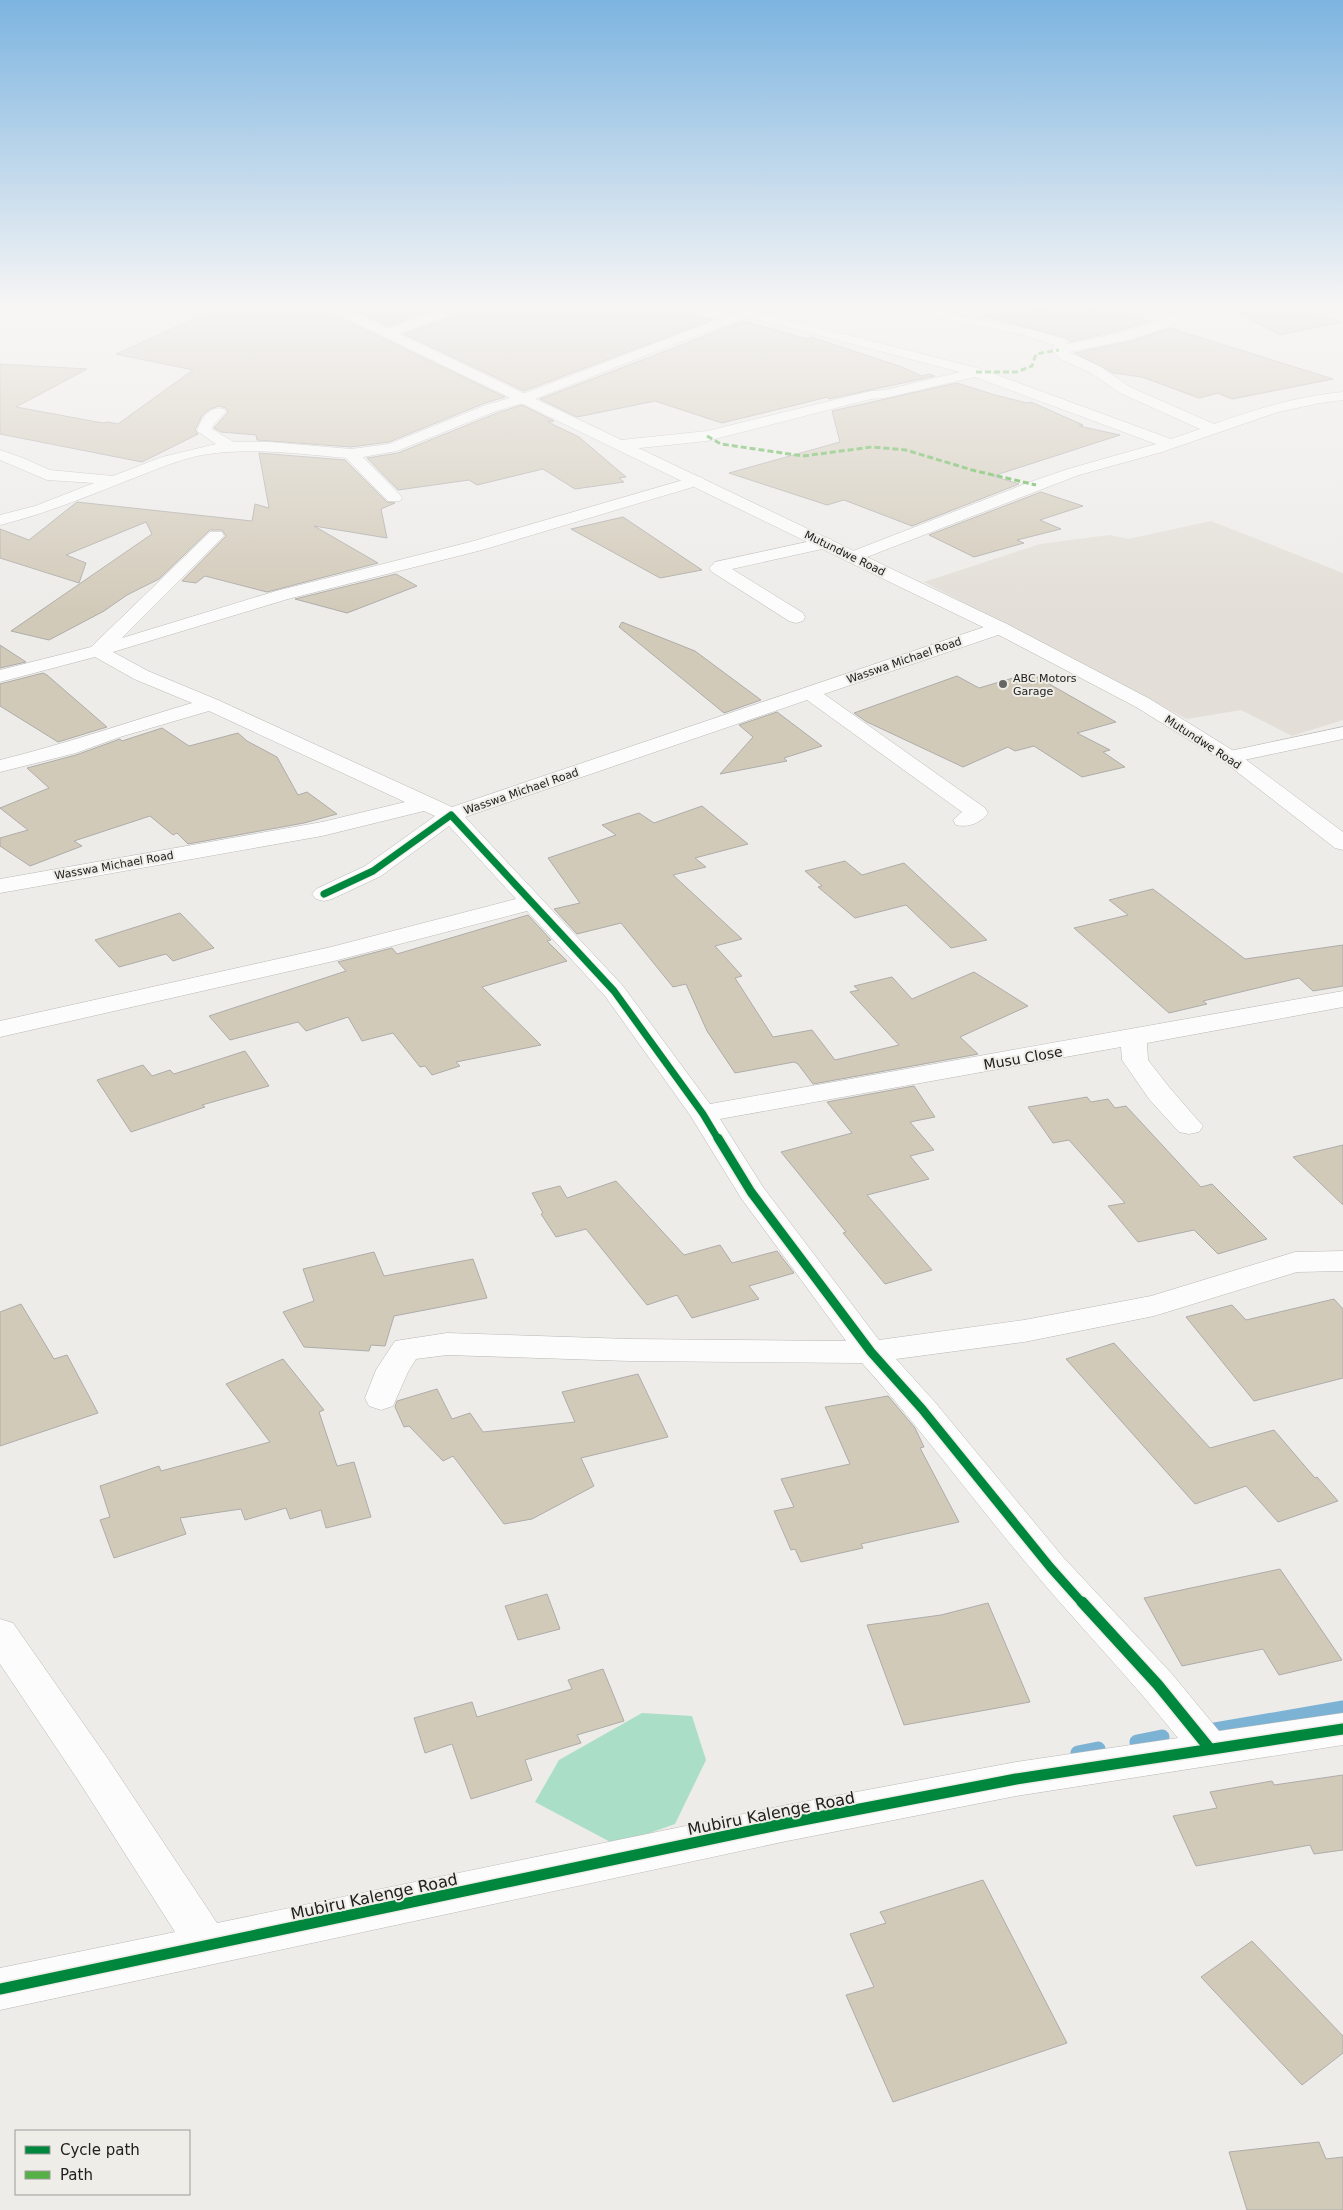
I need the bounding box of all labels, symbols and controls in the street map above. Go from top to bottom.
street label: Mutundwe Road [802,528,887,579]
street label: Wasswa Michael Road [845,635,963,686]
place label: ABC Motors Garage [1013,672,1077,698]
marker: ABC Motors Garage [997,678,1009,690]
street label: Mutundwe Road [1162,713,1243,772]
street label: Wasswa Michael Road [462,766,580,817]
street label: Wasswa Michael Road [53,849,175,882]
street label: Musu Close [982,1043,1064,1073]
street label: Mubiru Kalenge Road [686,1788,856,1839]
street label: Mubiru Kalenge Road [289,1870,459,1923]
legend [15,2130,190,2195]
text: Cycle path [60,2141,140,2159]
text: Path [60,2166,93,2184]

